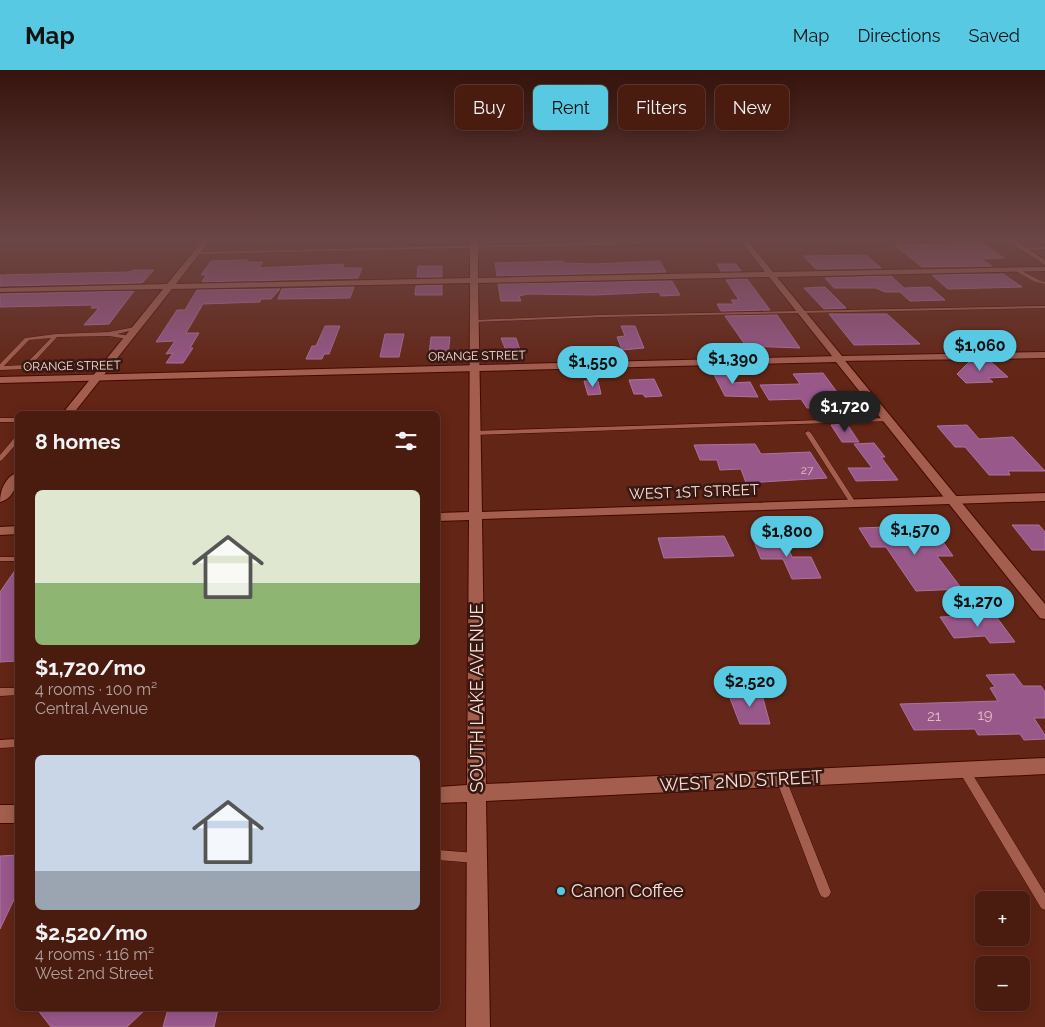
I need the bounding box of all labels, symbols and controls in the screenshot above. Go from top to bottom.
text: Map [25,21,75,50]
text: Map [793,25,829,46]
text: Directions [857,25,941,46]
text: Saved [969,25,1020,46]
chip: Buy [455,85,523,130]
chip: Rent [533,85,608,130]
chip: Filters [618,85,705,130]
chip: New [715,85,789,130]
pin: $1,060 [939,330,1021,372]
text: $1,060 [954,336,1006,355]
pin: $1,390 [692,342,774,385]
pin: $1,550 [552,346,634,388]
street label: ORANGE STREET [428,348,527,364]
text: $1,390 [708,349,758,368]
text: $1,550 [568,352,618,371]
street label: ORANGE STREET [23,358,122,374]
pin: $1,720 [804,390,886,433]
text: $1,720 [820,397,870,416]
icon: filters [392,427,420,455]
text: 8 homes [35,429,121,454]
house number: 27 [801,463,814,477]
street label: WEST 1ST STREET [629,481,759,503]
pin: $1,570 [874,514,956,556]
pin: $1,800 [746,516,828,558]
text: $1,570 [890,520,940,539]
icon: home [183,522,273,612]
text: $1,800 [761,522,813,541]
pin: $1,270 [937,586,1019,628]
text: $1,270 [953,592,1003,611]
street label: SOUTH LAKE AVENUE [466,604,487,792]
text: $1,720/mo [35,655,146,680]
pin: $2,520 [709,666,791,708]
text: $2,520 [725,672,775,691]
text: 4 rooms · 100 m² [35,680,157,699]
text: Central Avenue [35,699,148,718]
house number: 19 [977,706,993,724]
house number: 21 [927,707,942,725]
street label: WEST 2ND STREET [659,766,823,795]
icon: home [183,787,273,877]
place label: Canon Coffee [571,880,684,901]
marker: Canon Coffee [555,885,567,897]
map controls [975,891,1030,1011]
button: + [975,891,1030,946]
text: $2,520/mo [35,920,147,945]
text: 4 rooms · 116 m² [35,945,154,964]
button: − [975,956,1030,1011]
text: West 2nd Street [35,964,153,983]

